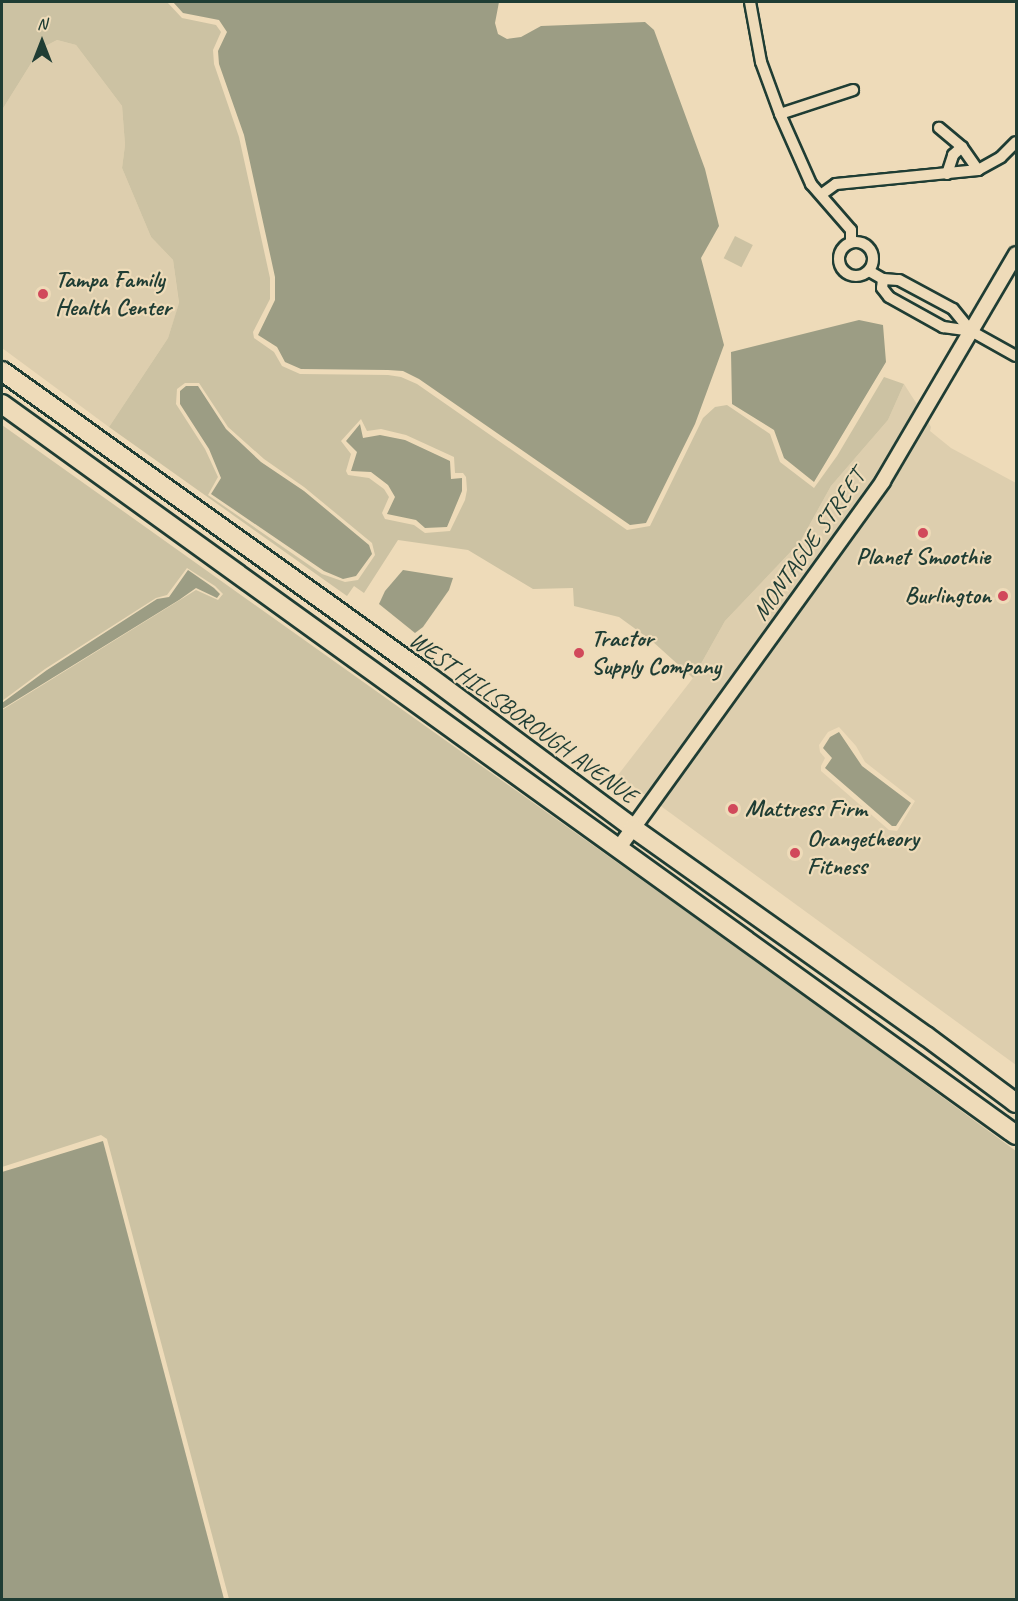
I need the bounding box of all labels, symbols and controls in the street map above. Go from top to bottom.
north arrow [12,12,72,72]
text: N [37,14,47,34]
place label: Tampa Family Health Center [55,266,171,322]
marker: Tampa Family Health Center [36,287,50,301]
street label: MONTAGUE STREET [746,464,872,626]
marker: Planet Smoothie [916,526,930,540]
place label: Planet Smoothie [856,543,990,571]
place label: Burlington [905,582,991,610]
marker: Burlington [996,589,1010,603]
place label: Tractor Supply Company [591,625,720,681]
street label: WEST HILLSBOROUGH AVENUE [404,626,642,810]
marker: Tractor Supply Company [572,646,586,660]
place label: Mattress Firm [745,795,868,823]
marker: Mattress Firm [726,802,740,816]
place label: Orangetheory Fitness [807,825,919,881]
marker: Orangetheory Fitness [788,846,802,860]

